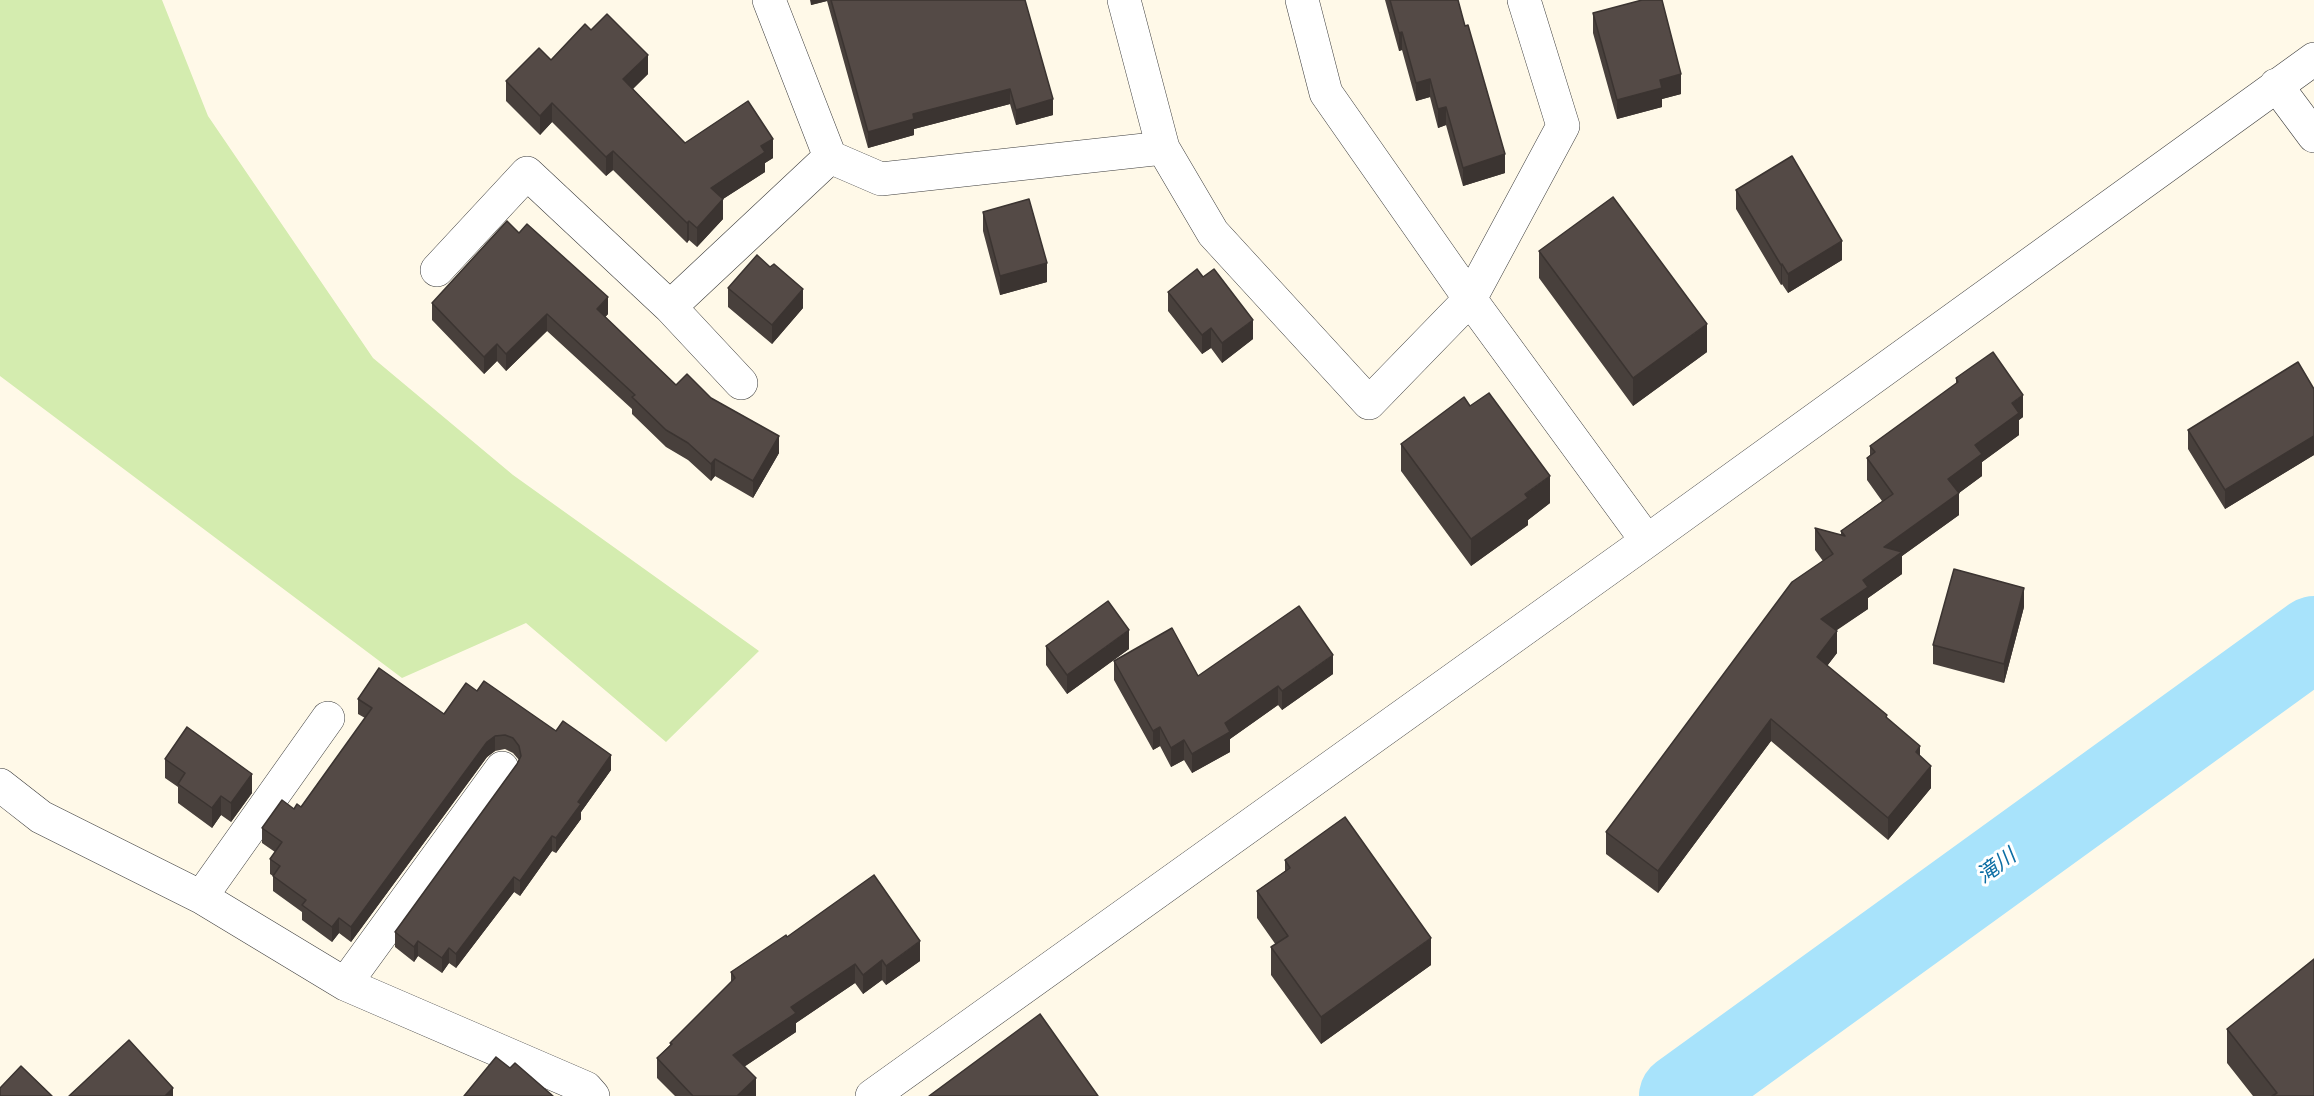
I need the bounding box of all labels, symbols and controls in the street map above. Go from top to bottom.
water label: 滝川 [1973,844,2021,890]

